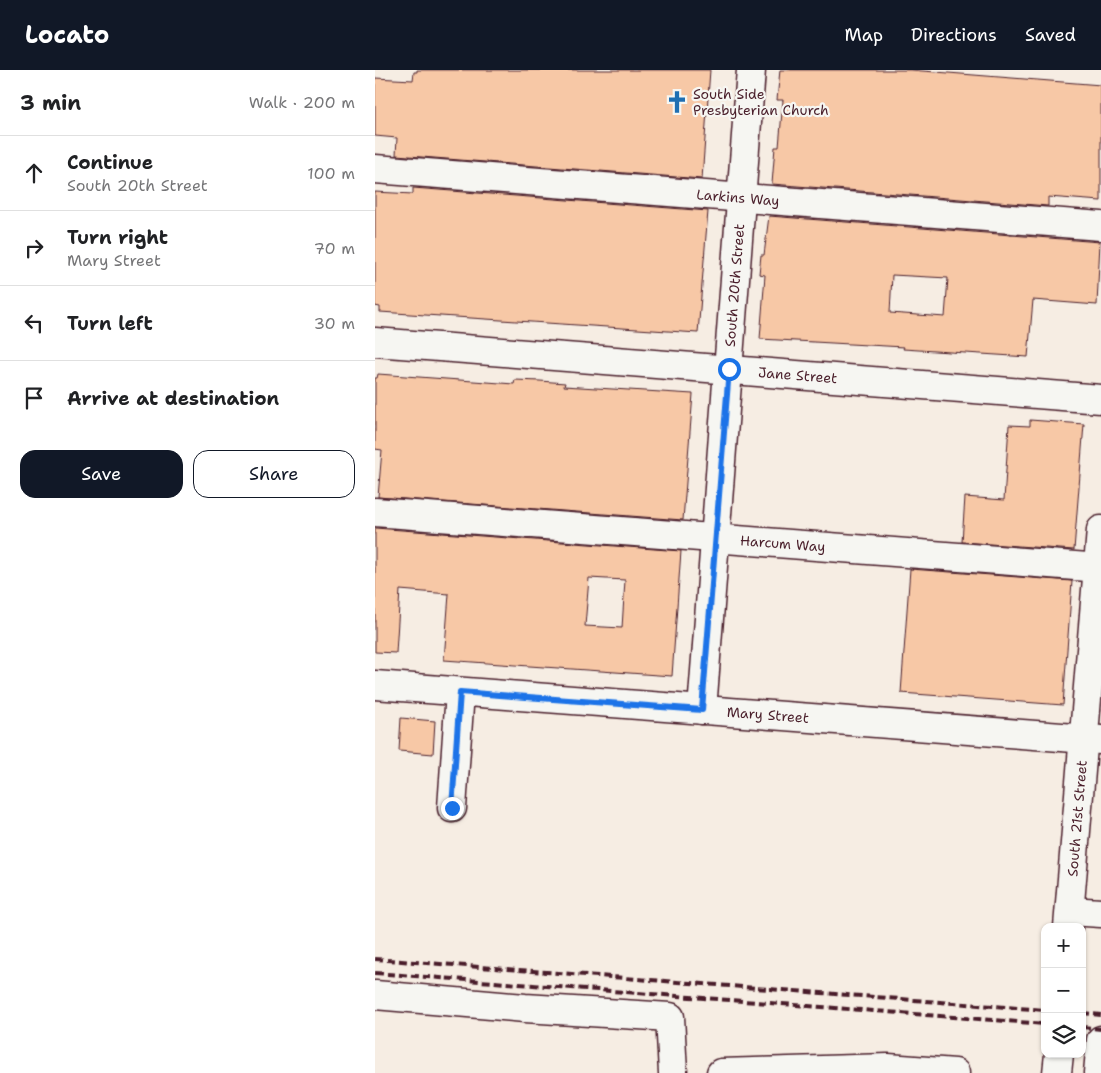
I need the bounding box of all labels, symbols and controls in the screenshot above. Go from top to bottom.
text: Locato [25,19,109,51]
text: Map [845,23,883,47]
text: Directions [911,23,997,47]
text: Saved [1025,23,1076,47]
place label: South Side Presbyterian Church [693,85,829,119]
text: 3 min [20,89,81,117]
church icon: South Side Presbyterian Church [664,89,690,115]
text: Walk · 200 m [249,92,355,113]
text: Continue [67,150,153,175]
icon: ahead [20,159,48,187]
text: 100 m [307,163,355,184]
text: South 20th Street [67,175,208,196]
street label: Larkins Way [696,185,780,210]
street label: South 20th Street [721,223,748,347]
text: Turn right [67,225,168,250]
icon: right [20,234,48,262]
text: 70 m [314,238,355,259]
text: Mary Street [67,250,161,271]
icon: left [20,309,48,337]
text: Turn left [67,311,153,336]
text: 30 m [314,313,355,334]
route start [718,358,741,381]
street label: Jane Street [757,363,838,387]
icon: arrive [20,384,48,412]
text: Arrive at destination [67,386,279,411]
button: Save [20,450,183,498]
button: Share [193,450,355,498]
street label: Harcum Way [740,531,826,556]
street label: Mary Street [726,703,810,727]
street label: South 21st Street [1063,759,1091,877]
route end [441,797,464,820]
map controls [1041,923,1086,1058]
button: + [1041,923,1086,968]
button: − [1041,968,1086,1013]
button: layers [1041,1013,1086,1058]

